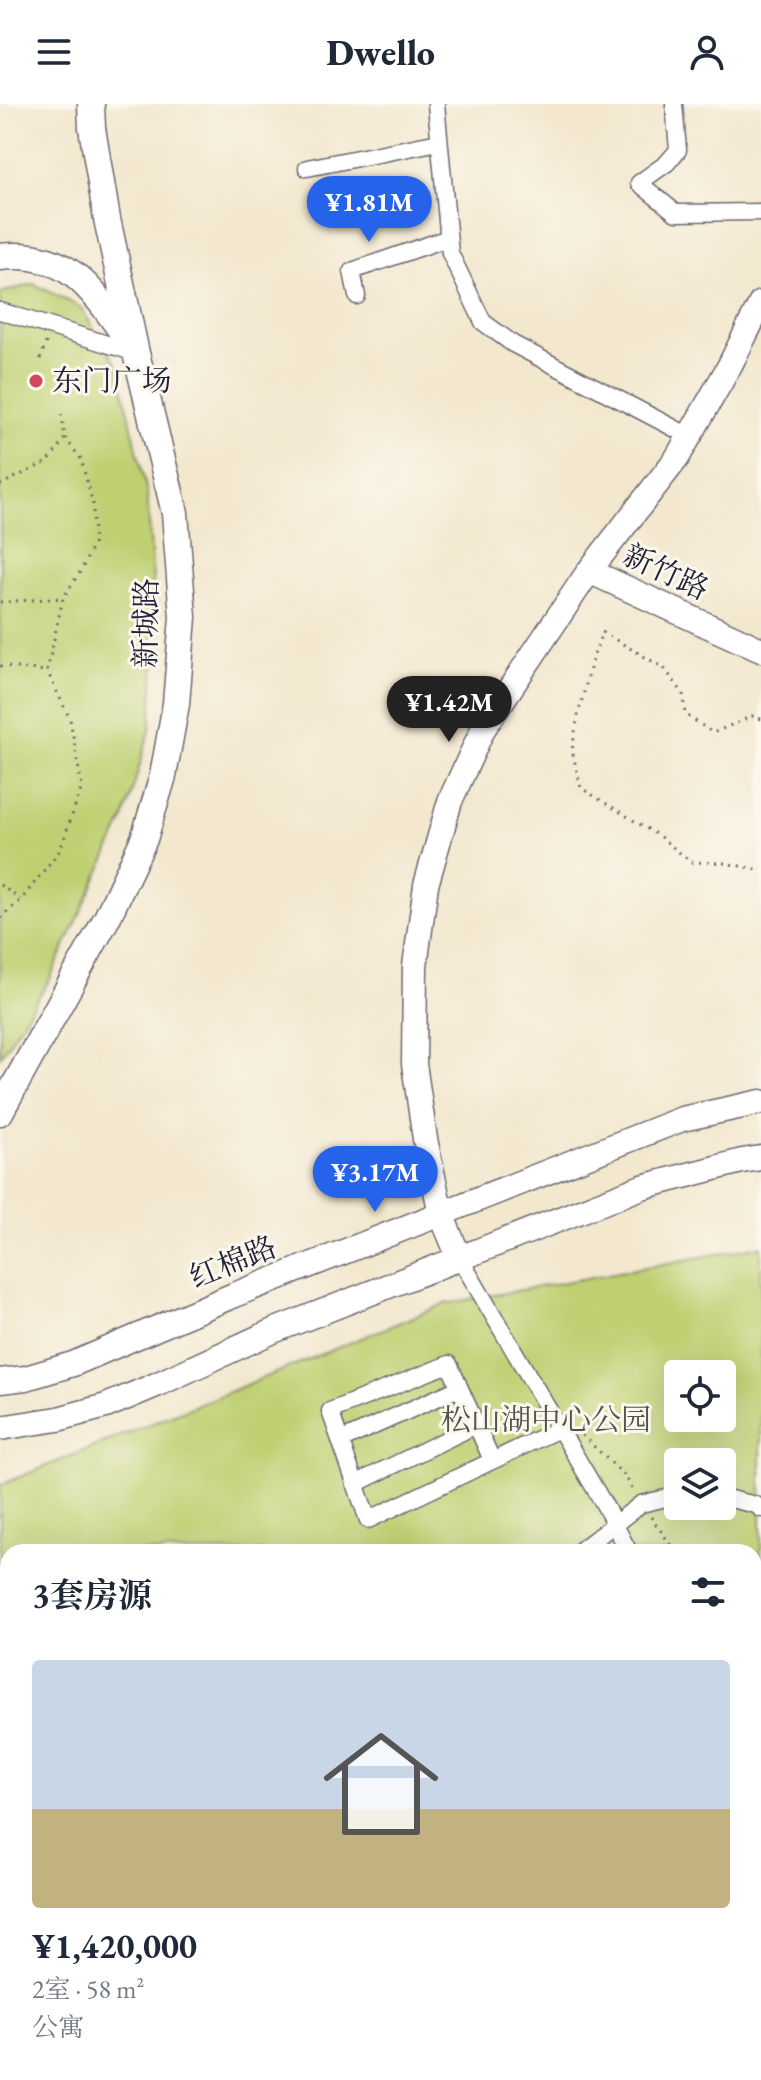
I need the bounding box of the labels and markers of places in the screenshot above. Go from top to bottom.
pin: ¥1.81M [304,176,434,244]
place label: 东门广场 [52,361,172,400]
marker: 东门广场 [27,372,45,390]
pin: ¥1.42M [384,676,514,744]
pin: ¥3.17M [310,1146,440,1214]

